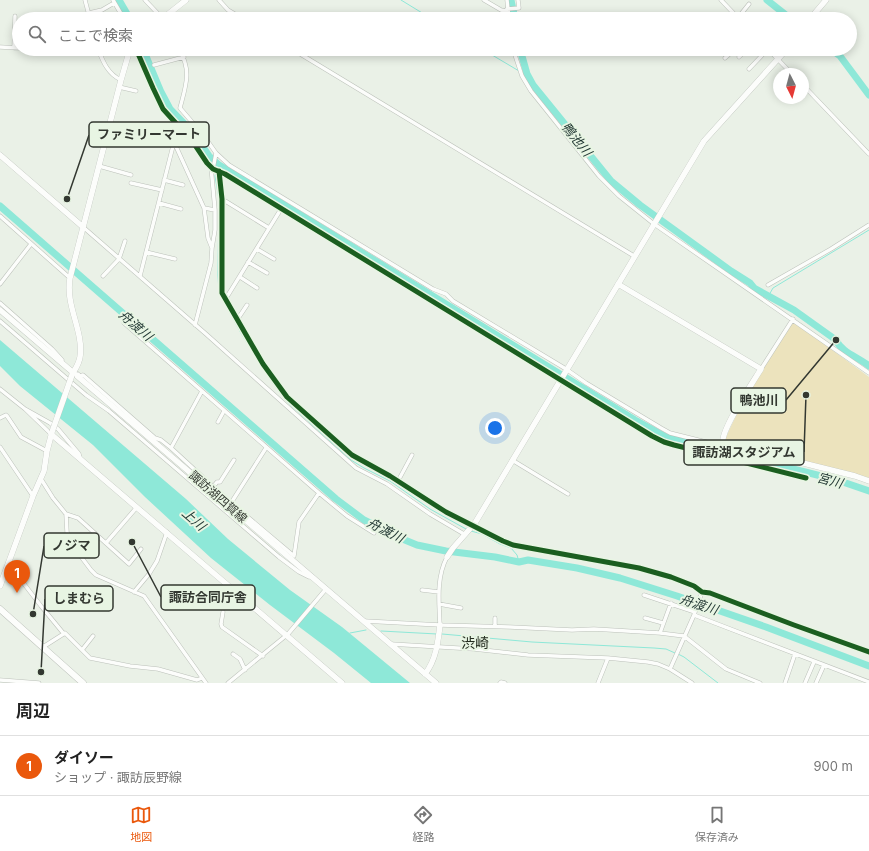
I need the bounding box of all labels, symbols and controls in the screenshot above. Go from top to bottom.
search box [12,12,857,56]
icon: search [26,23,48,45]
text: ここで検索 [58,26,133,45]
north arrow [773,68,809,104]
water label: 鴨池川 [559,119,597,161]
callout: ファミリーマート [89,122,209,147]
text: ファミリーマート [97,126,201,142]
water label: 舟渡川 [116,306,157,345]
callout: 鴨池川 [731,388,786,413]
text: 鴨池川 [739,392,779,408]
your location [485,418,505,438]
callout: 諏訪湖スタジアム [684,440,804,465]
text: 諏訪湖スタジアム [692,444,796,460]
street label: 諏訪湖四賀線 [186,467,250,526]
water label: 宮川 [815,469,847,492]
water label: 上川 [179,504,211,535]
water label: 舟渡川 [365,514,409,547]
callout: ノジマ [44,533,99,558]
text: ノジマ [51,537,91,553]
pin: 1 [4,560,30,593]
callout: 諏訪合同庁舎 [161,585,255,610]
callout: しまむら [45,586,113,611]
text: 諏訪合同庁舎 [169,589,247,605]
text: しまむら [53,590,105,606]
water label: 舟渡川 [678,590,722,618]
district label: 渋崎 [461,634,489,651]
text: 周辺 [16,701,50,721]
text: ダイソー [54,748,114,767]
text: 1 [26,758,32,774]
text: 900 m [813,758,853,774]
text: ショップ · 諏訪辰野線 [54,769,182,785]
tab: 地図 [130,804,152,844]
tab: 経路 [412,804,434,844]
tab: 保存済み [695,804,739,844]

